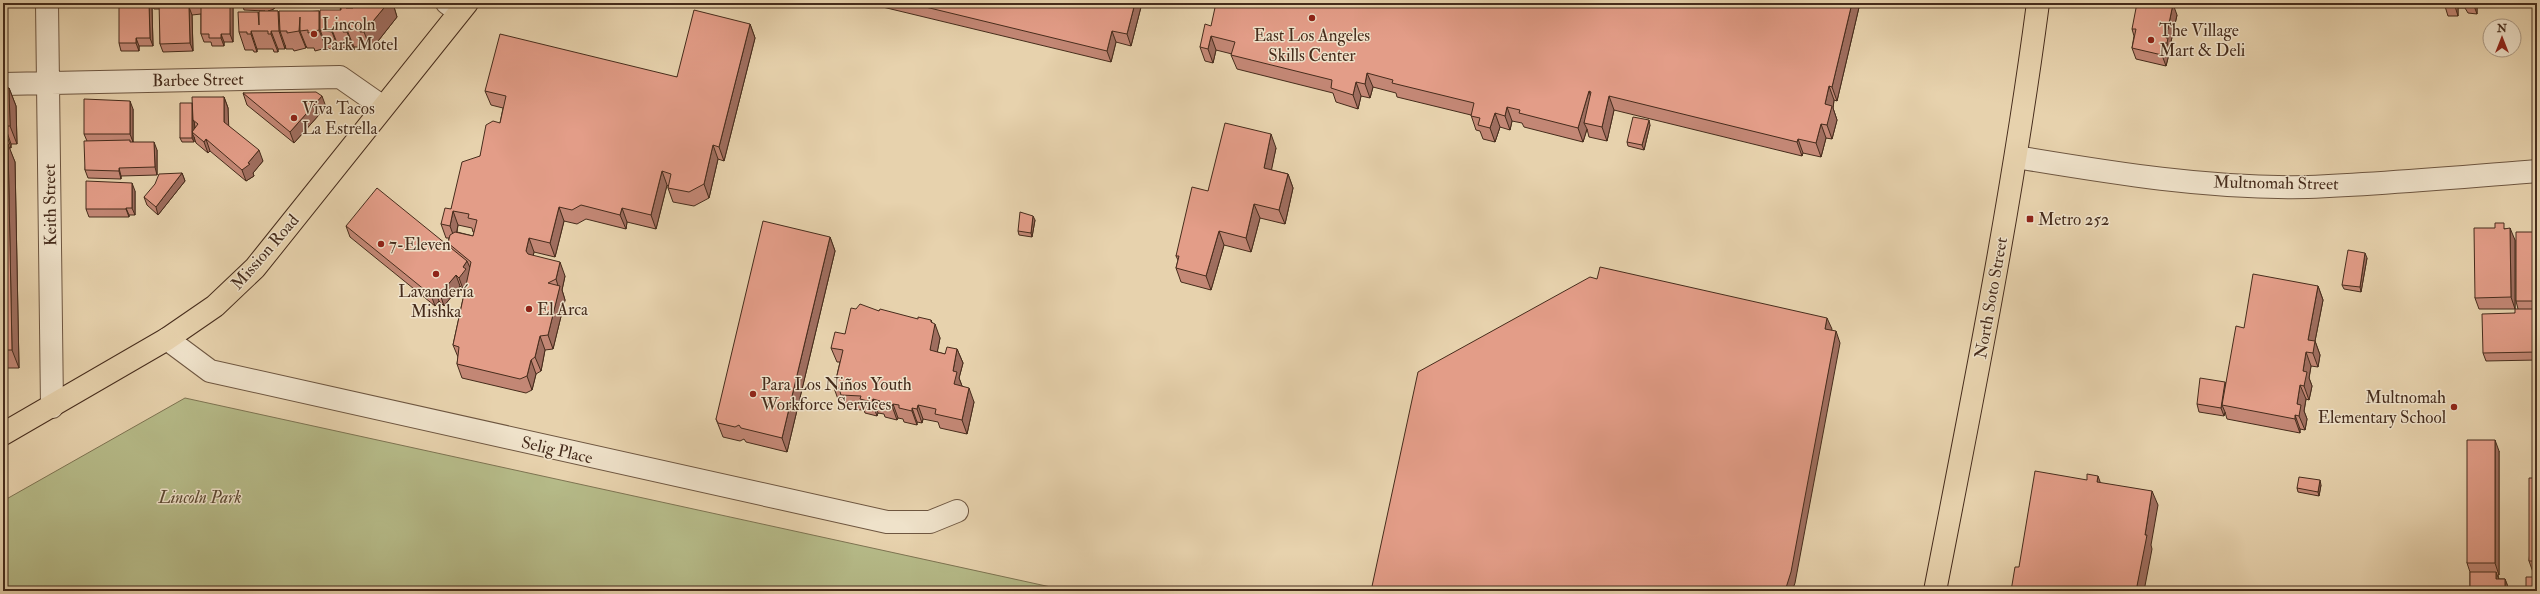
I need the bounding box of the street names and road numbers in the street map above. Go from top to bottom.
street label: Barbee Street [152,69,244,91]
street label: Keith Street [39,163,61,246]
street label: Multnomah Street [2213,171,2339,195]
street label: Mission Road [227,209,304,294]
street label: North Soto Street [1970,235,2012,360]
street label: Selig Place [519,432,595,468]

